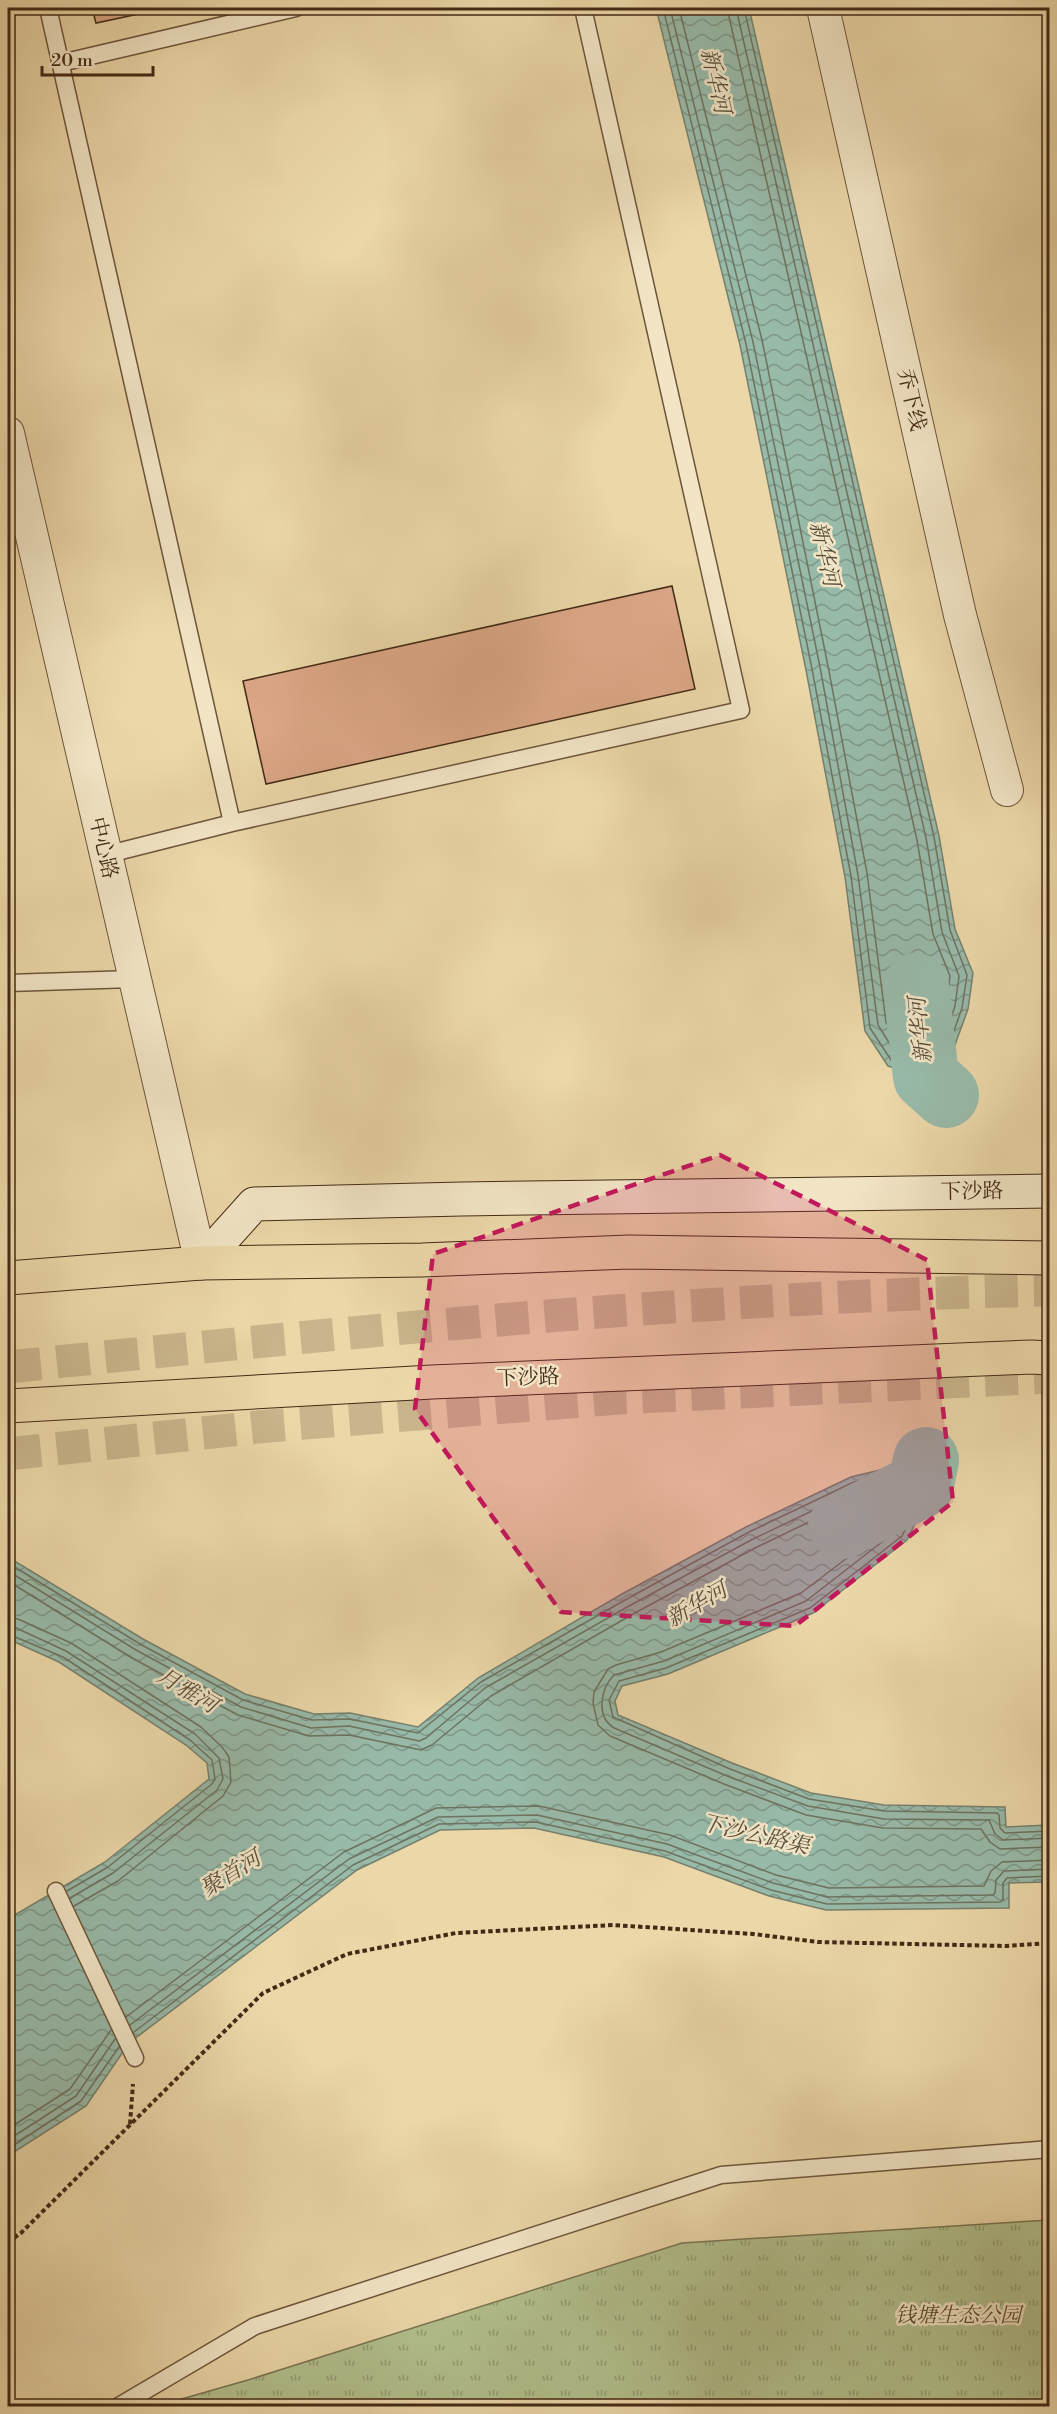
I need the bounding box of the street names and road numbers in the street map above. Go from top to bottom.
street label: 乔下线 [891,366,931,434]
street label: 中心路 [83,814,123,882]
street label: 下沙路 [940,1178,1004,1206]
street label: 下沙路 [496,1364,560,1392]

